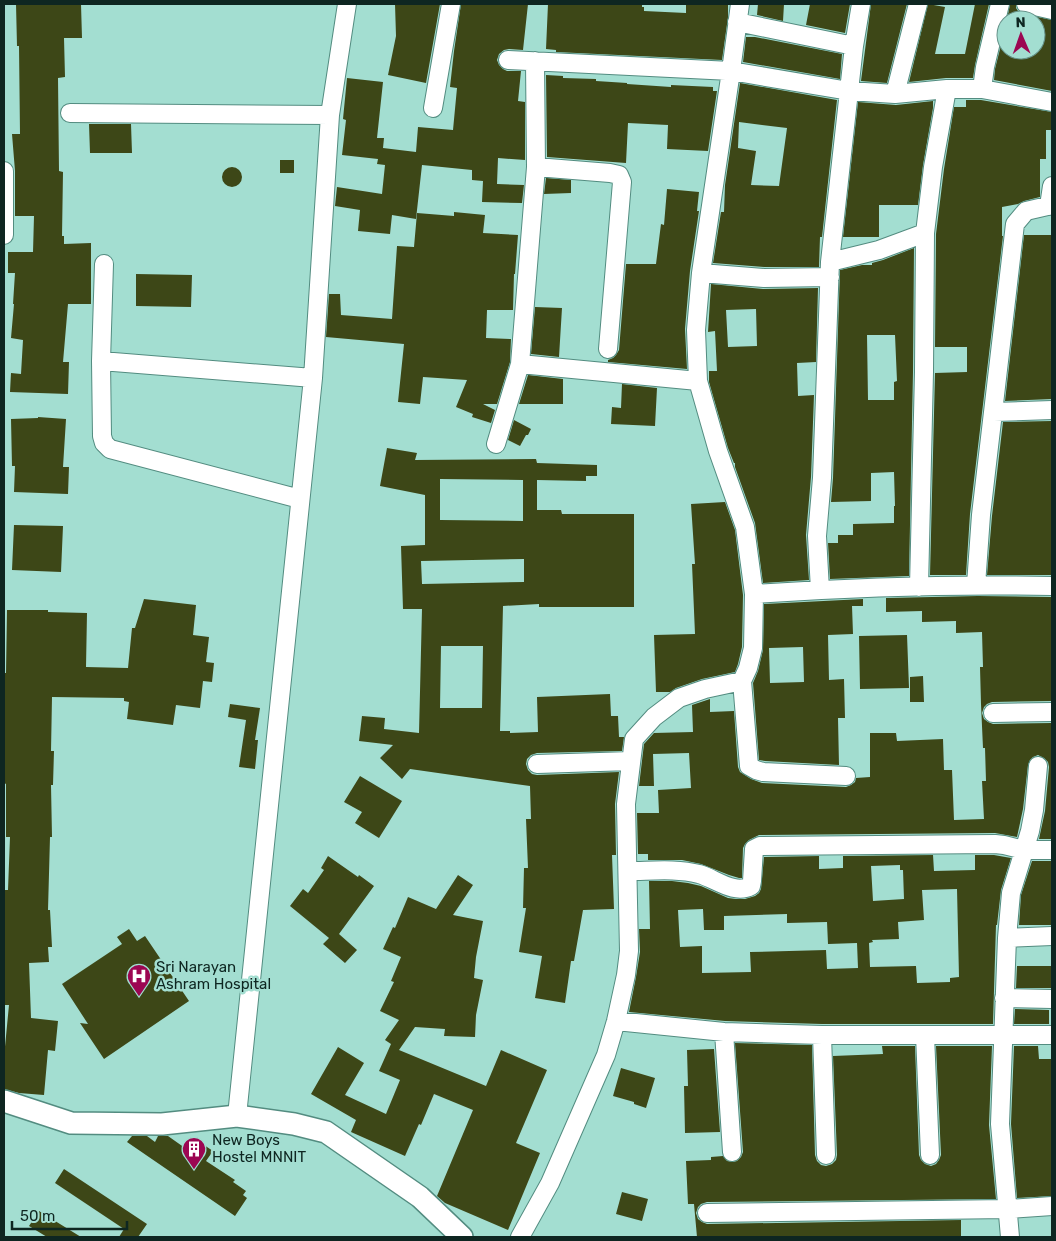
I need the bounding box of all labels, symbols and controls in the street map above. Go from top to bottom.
north arrow [996,10,1046,60]
text: N [1015,14,1026,31]
place label: Sri Narayan Ashram Hospital [156,958,271,993]
hospital icon: Sri Narayan Ashram Hospital [126,963,152,997]
place label: New Boys Hostel MNNIT [212,1131,306,1166]
building icon: New Boys Hostel MNNIT [181,1136,207,1170]
scale bar [12,1198,128,1230]
text: 50 m [20,1207,55,1225]

